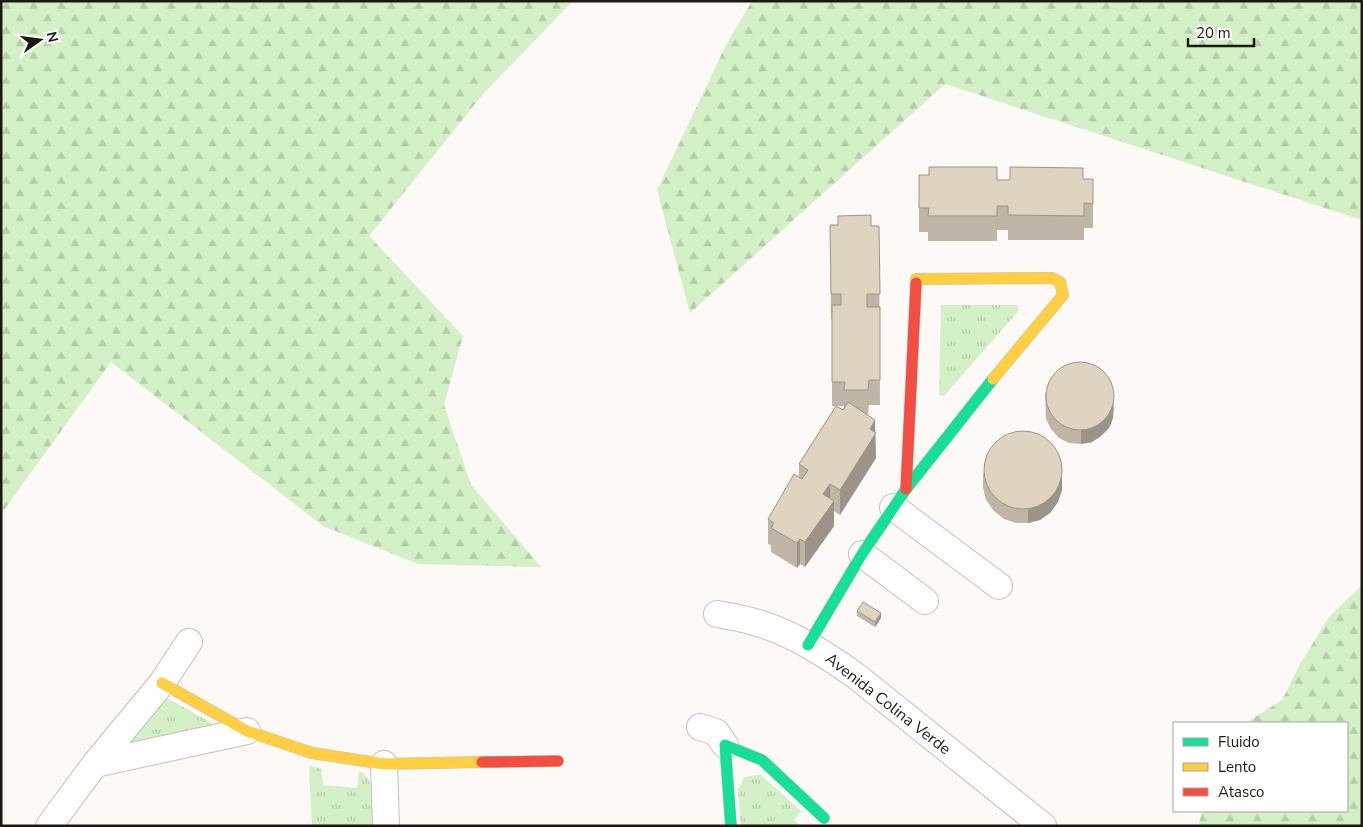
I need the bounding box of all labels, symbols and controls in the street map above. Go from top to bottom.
north arrow [15,15,65,65]
scale bar [1188,15,1254,47]
text: 20 m [1196,23,1231,43]
text: N [42,30,63,44]
street label: Avenida Colina Verde [821,648,955,760]
legend [1173,722,1348,812]
text: Fluido [1218,732,1260,752]
text: Lento [1218,757,1256,777]
text: Atasco [1218,782,1264,802]

